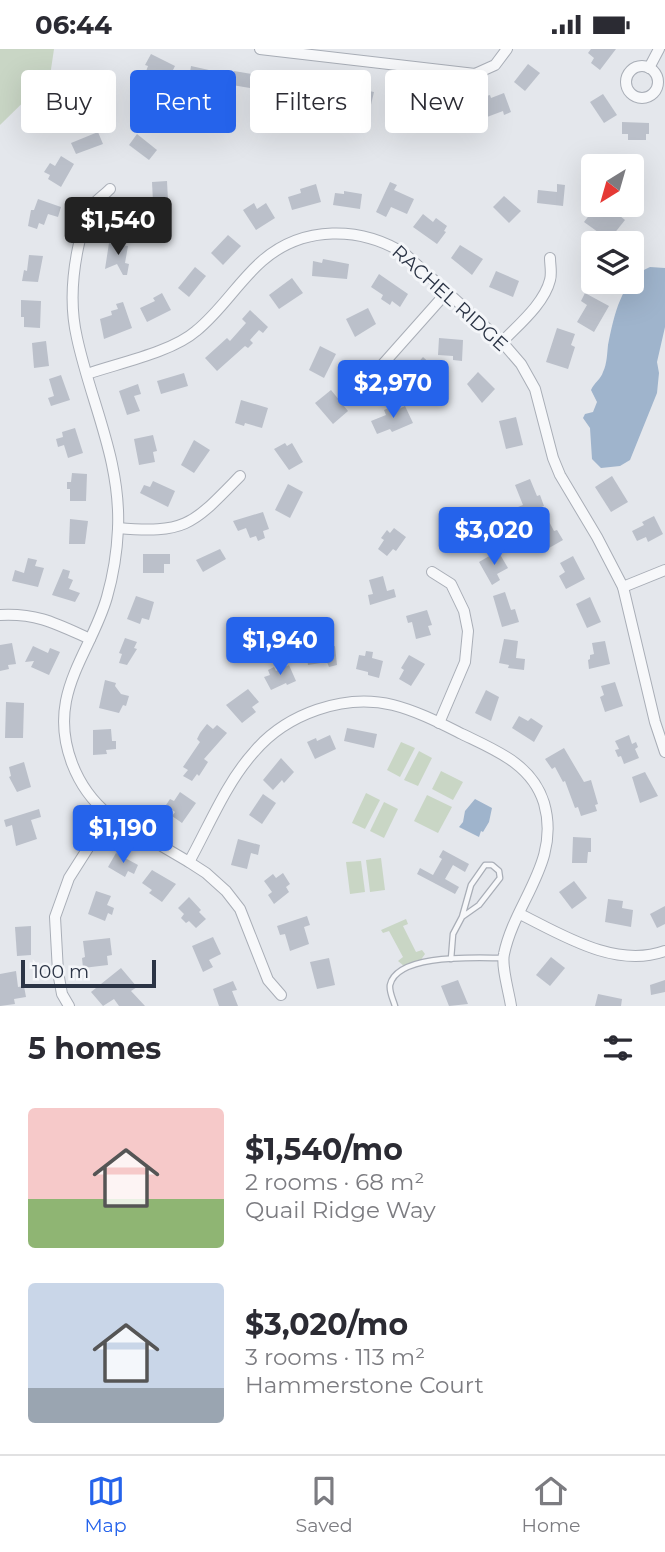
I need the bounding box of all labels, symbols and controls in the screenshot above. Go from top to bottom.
text: 06:44 [35,9,112,41]
chip: Buy [21,70,116,133]
chip: Rent [130,70,236,133]
chip: Filters [250,70,371,133]
chip: New [385,70,488,133]
north arrow [581,154,644,217]
map controls [581,154,644,294]
pin: $1,540 [61,197,175,257]
text: $1,540 [81,206,155,234]
button: layers [581,231,644,294]
street label: RACHEL RIDGE [387,240,513,356]
pin: $2,970 [336,361,450,420]
text: $2,970 [354,369,432,397]
pin: $3,020 [437,507,551,567]
text: $3,020 [455,516,533,544]
pin: $1,940 [223,617,337,677]
text: $1,940 [242,626,318,654]
pin: $1,190 [66,805,180,865]
text: $1,190 [89,814,157,842]
scale bar [21,957,156,989]
text: 100 m [32,960,89,983]
icon: filters [599,1029,637,1067]
text: 5 homes [28,1030,161,1067]
text: $1,540/mo [245,1131,403,1168]
icon: home [84,1136,168,1220]
text: 2 rooms · 68 m² [245,1168,424,1196]
text: Quail Ridge Way [245,1196,436,1224]
text: $3,020/mo [245,1306,408,1343]
icon: home [84,1311,168,1395]
text: 3 rooms · 113 m² [245,1343,425,1371]
text: Hammerstone Court [245,1371,484,1399]
tab: Map [84,1472,127,1537]
tab: Saved [296,1472,353,1537]
tab: Home [522,1472,581,1537]

